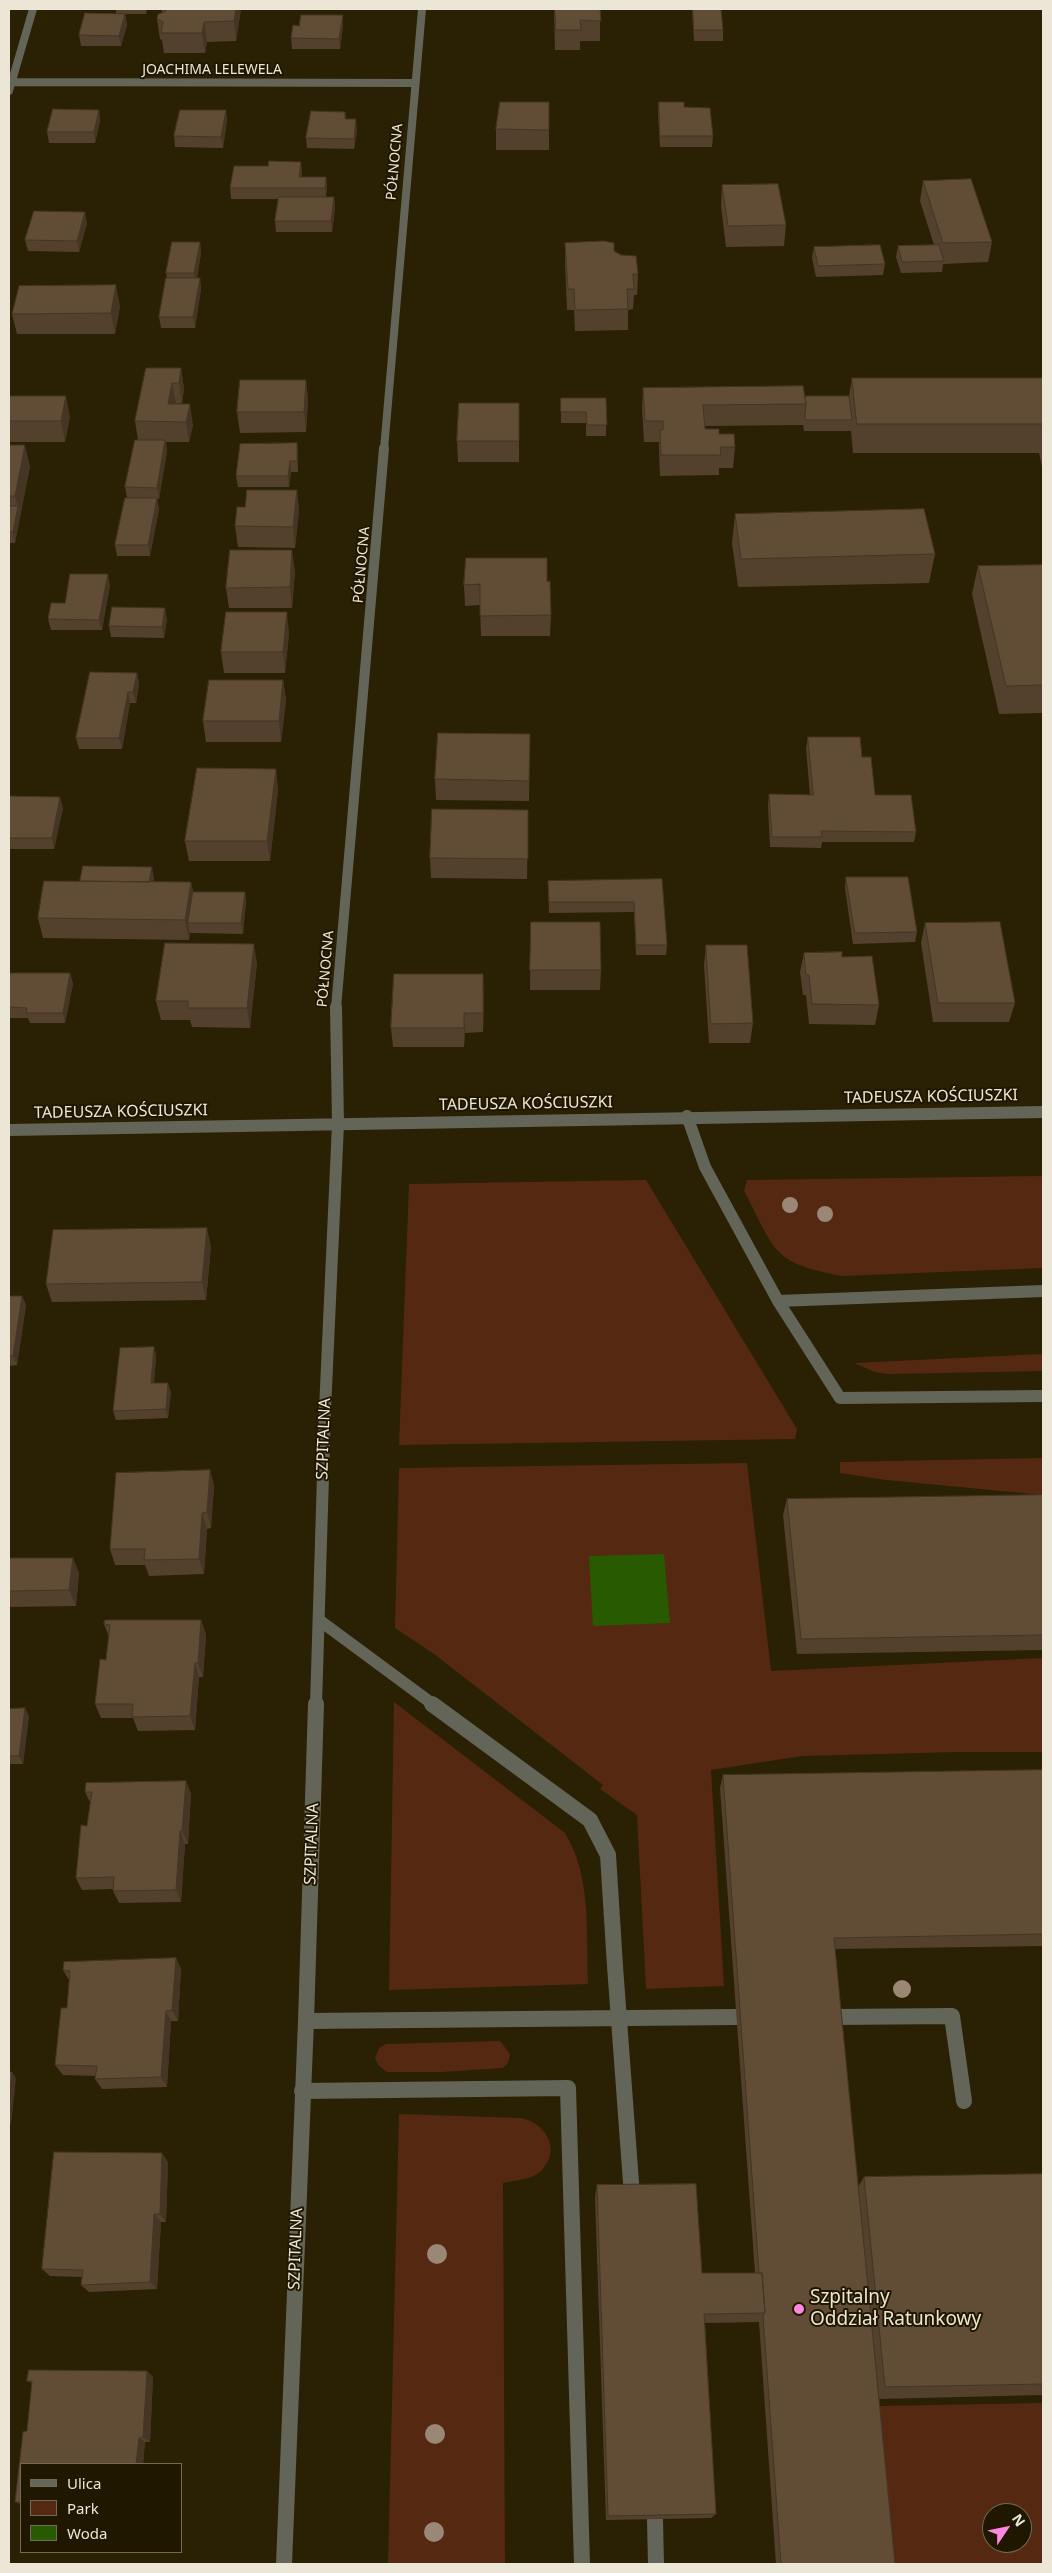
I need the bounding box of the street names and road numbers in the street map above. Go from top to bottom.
street label: JOACHIMA LELEWELA [142,62,282,78]
street label: PÓŁNOCNA [383,123,407,201]
street label: PÓŁNOCNA [350,526,374,604]
street label: PÓŁNOCNA [314,930,338,1008]
street label: TADEUSZA KOŚCIUSZKI [844,1086,1018,1108]
street label: TADEUSZA KOŚCIUSZKI [439,1093,613,1115]
street label: TADEUSZA KOŚCIUSZKI [34,1101,208,1123]
street label: SZPITALNA [313,1398,335,1480]
street label: SZPITALNA [301,1803,323,1885]
street label: SZPITALNA [285,2208,307,2290]

